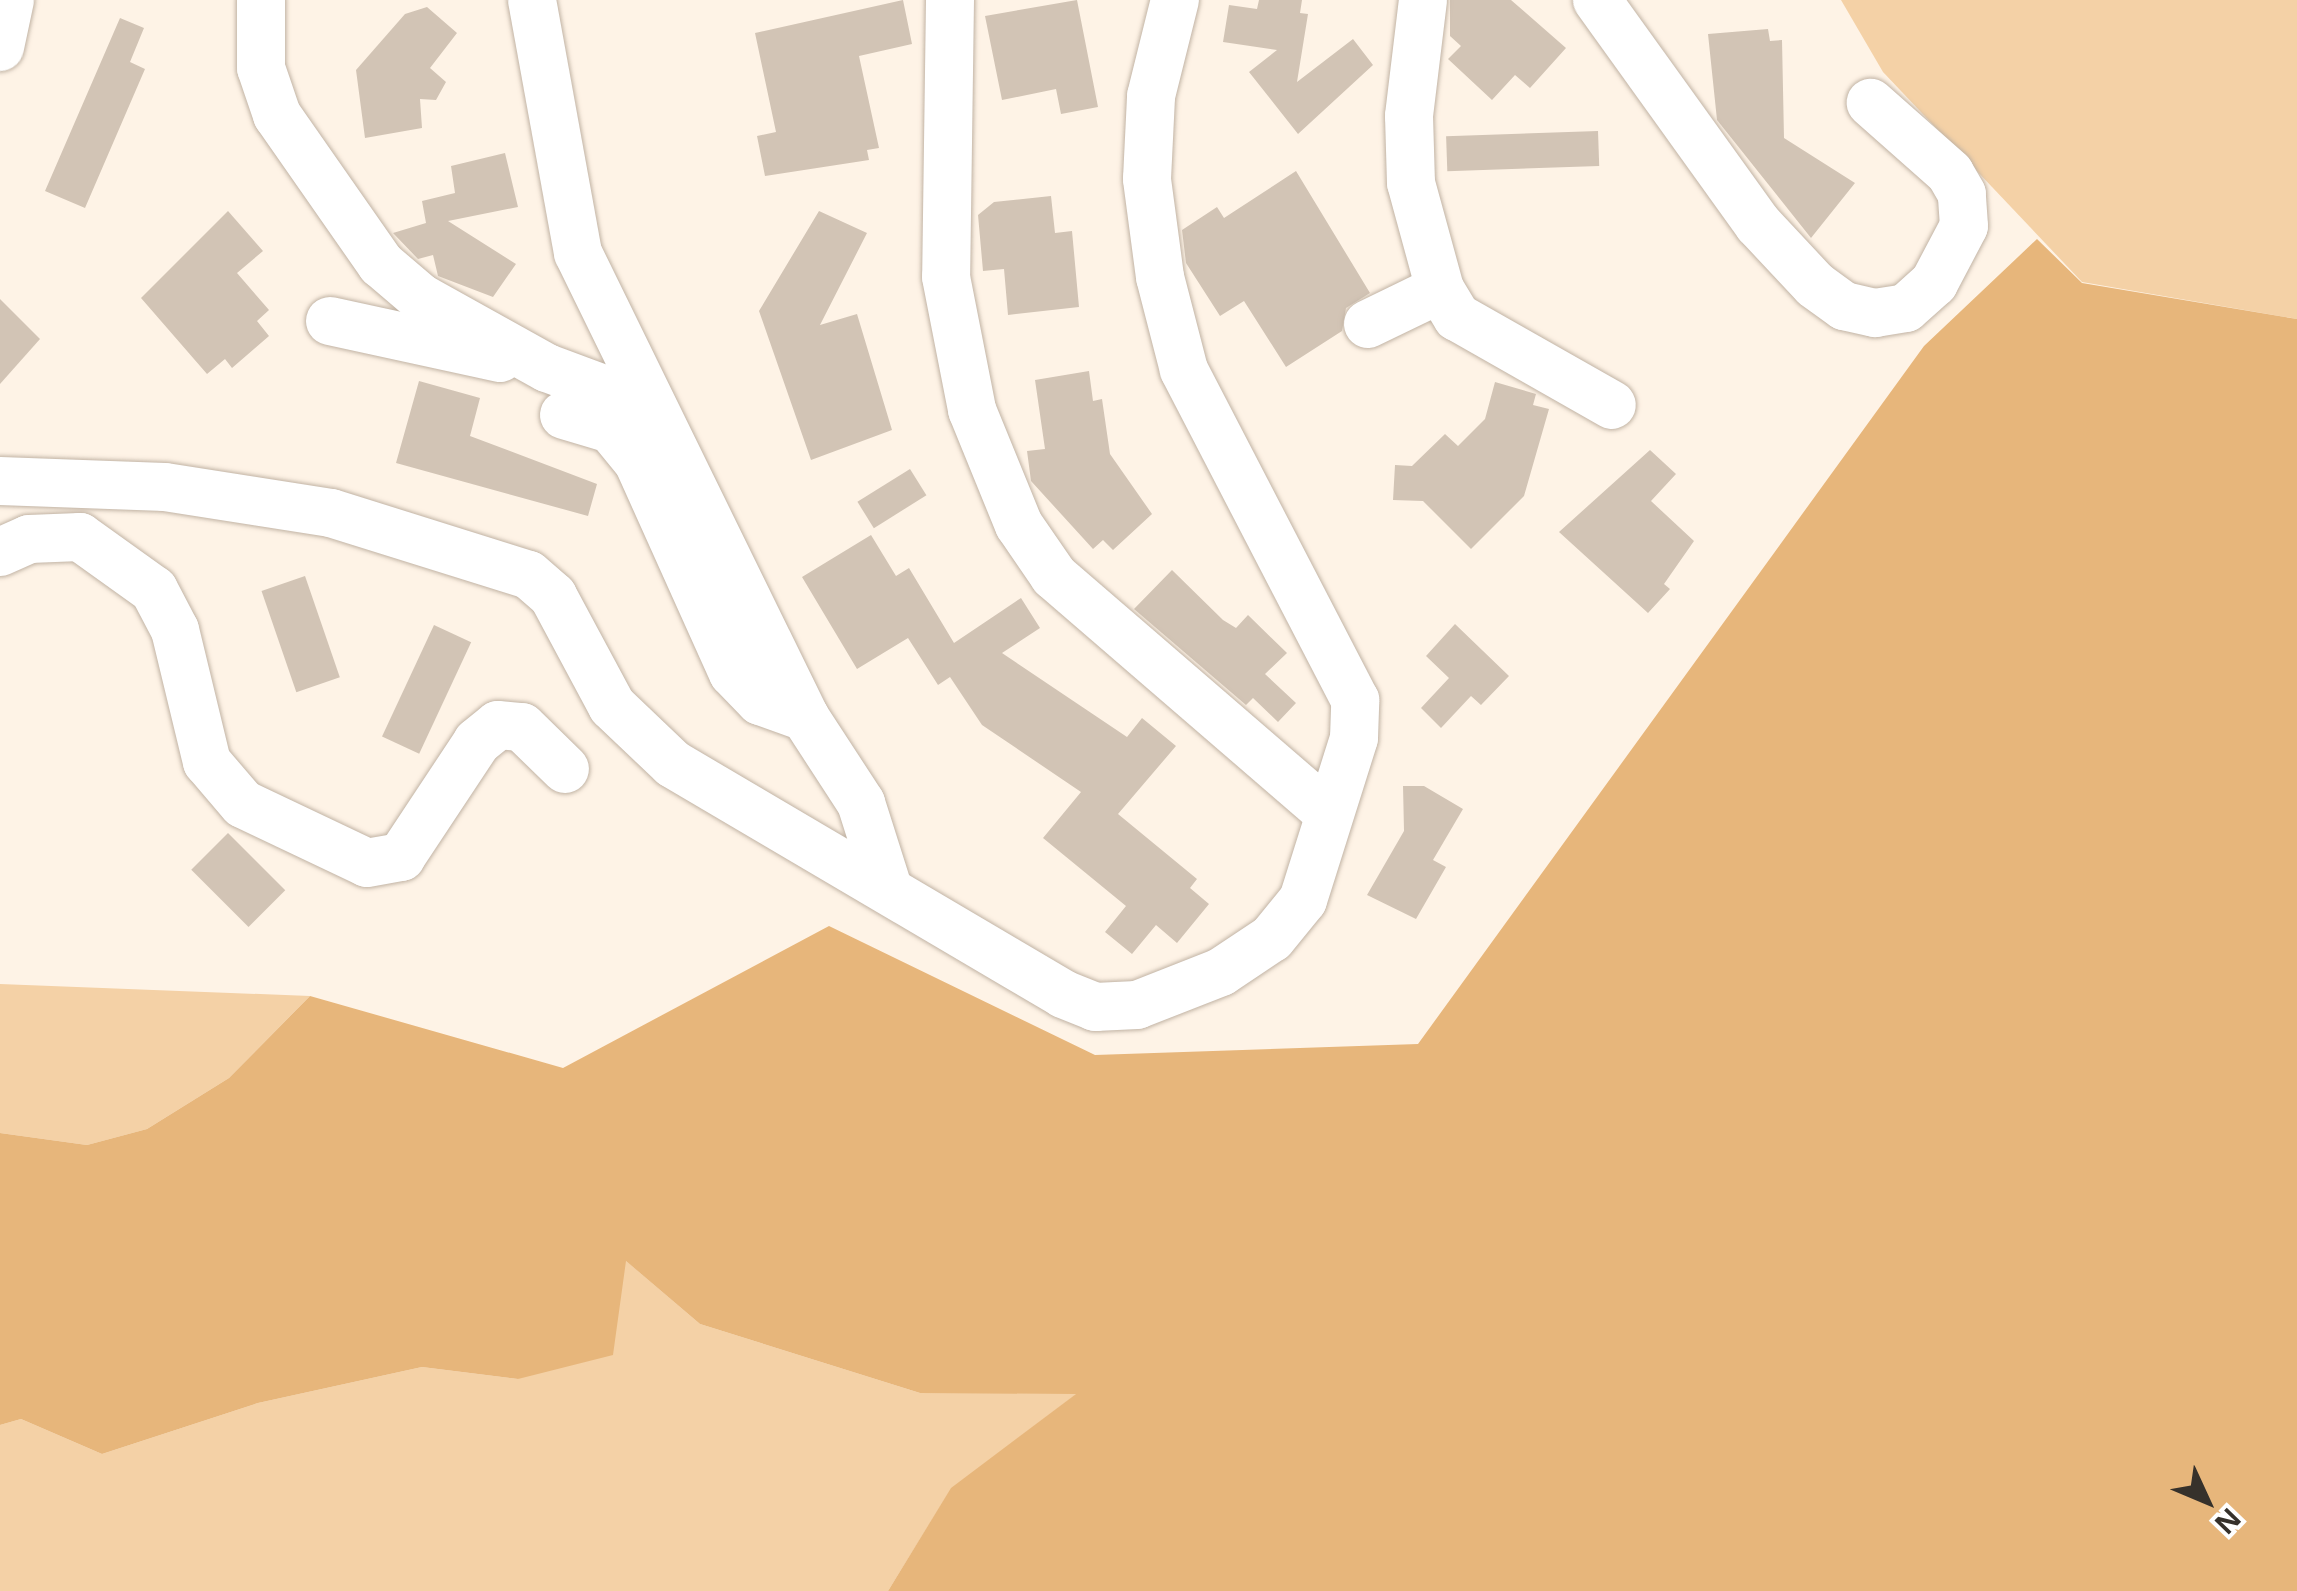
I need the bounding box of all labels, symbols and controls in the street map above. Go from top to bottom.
north arrow [2157,1451,2257,1551]
text: N [2207,1500,2250,1543]

